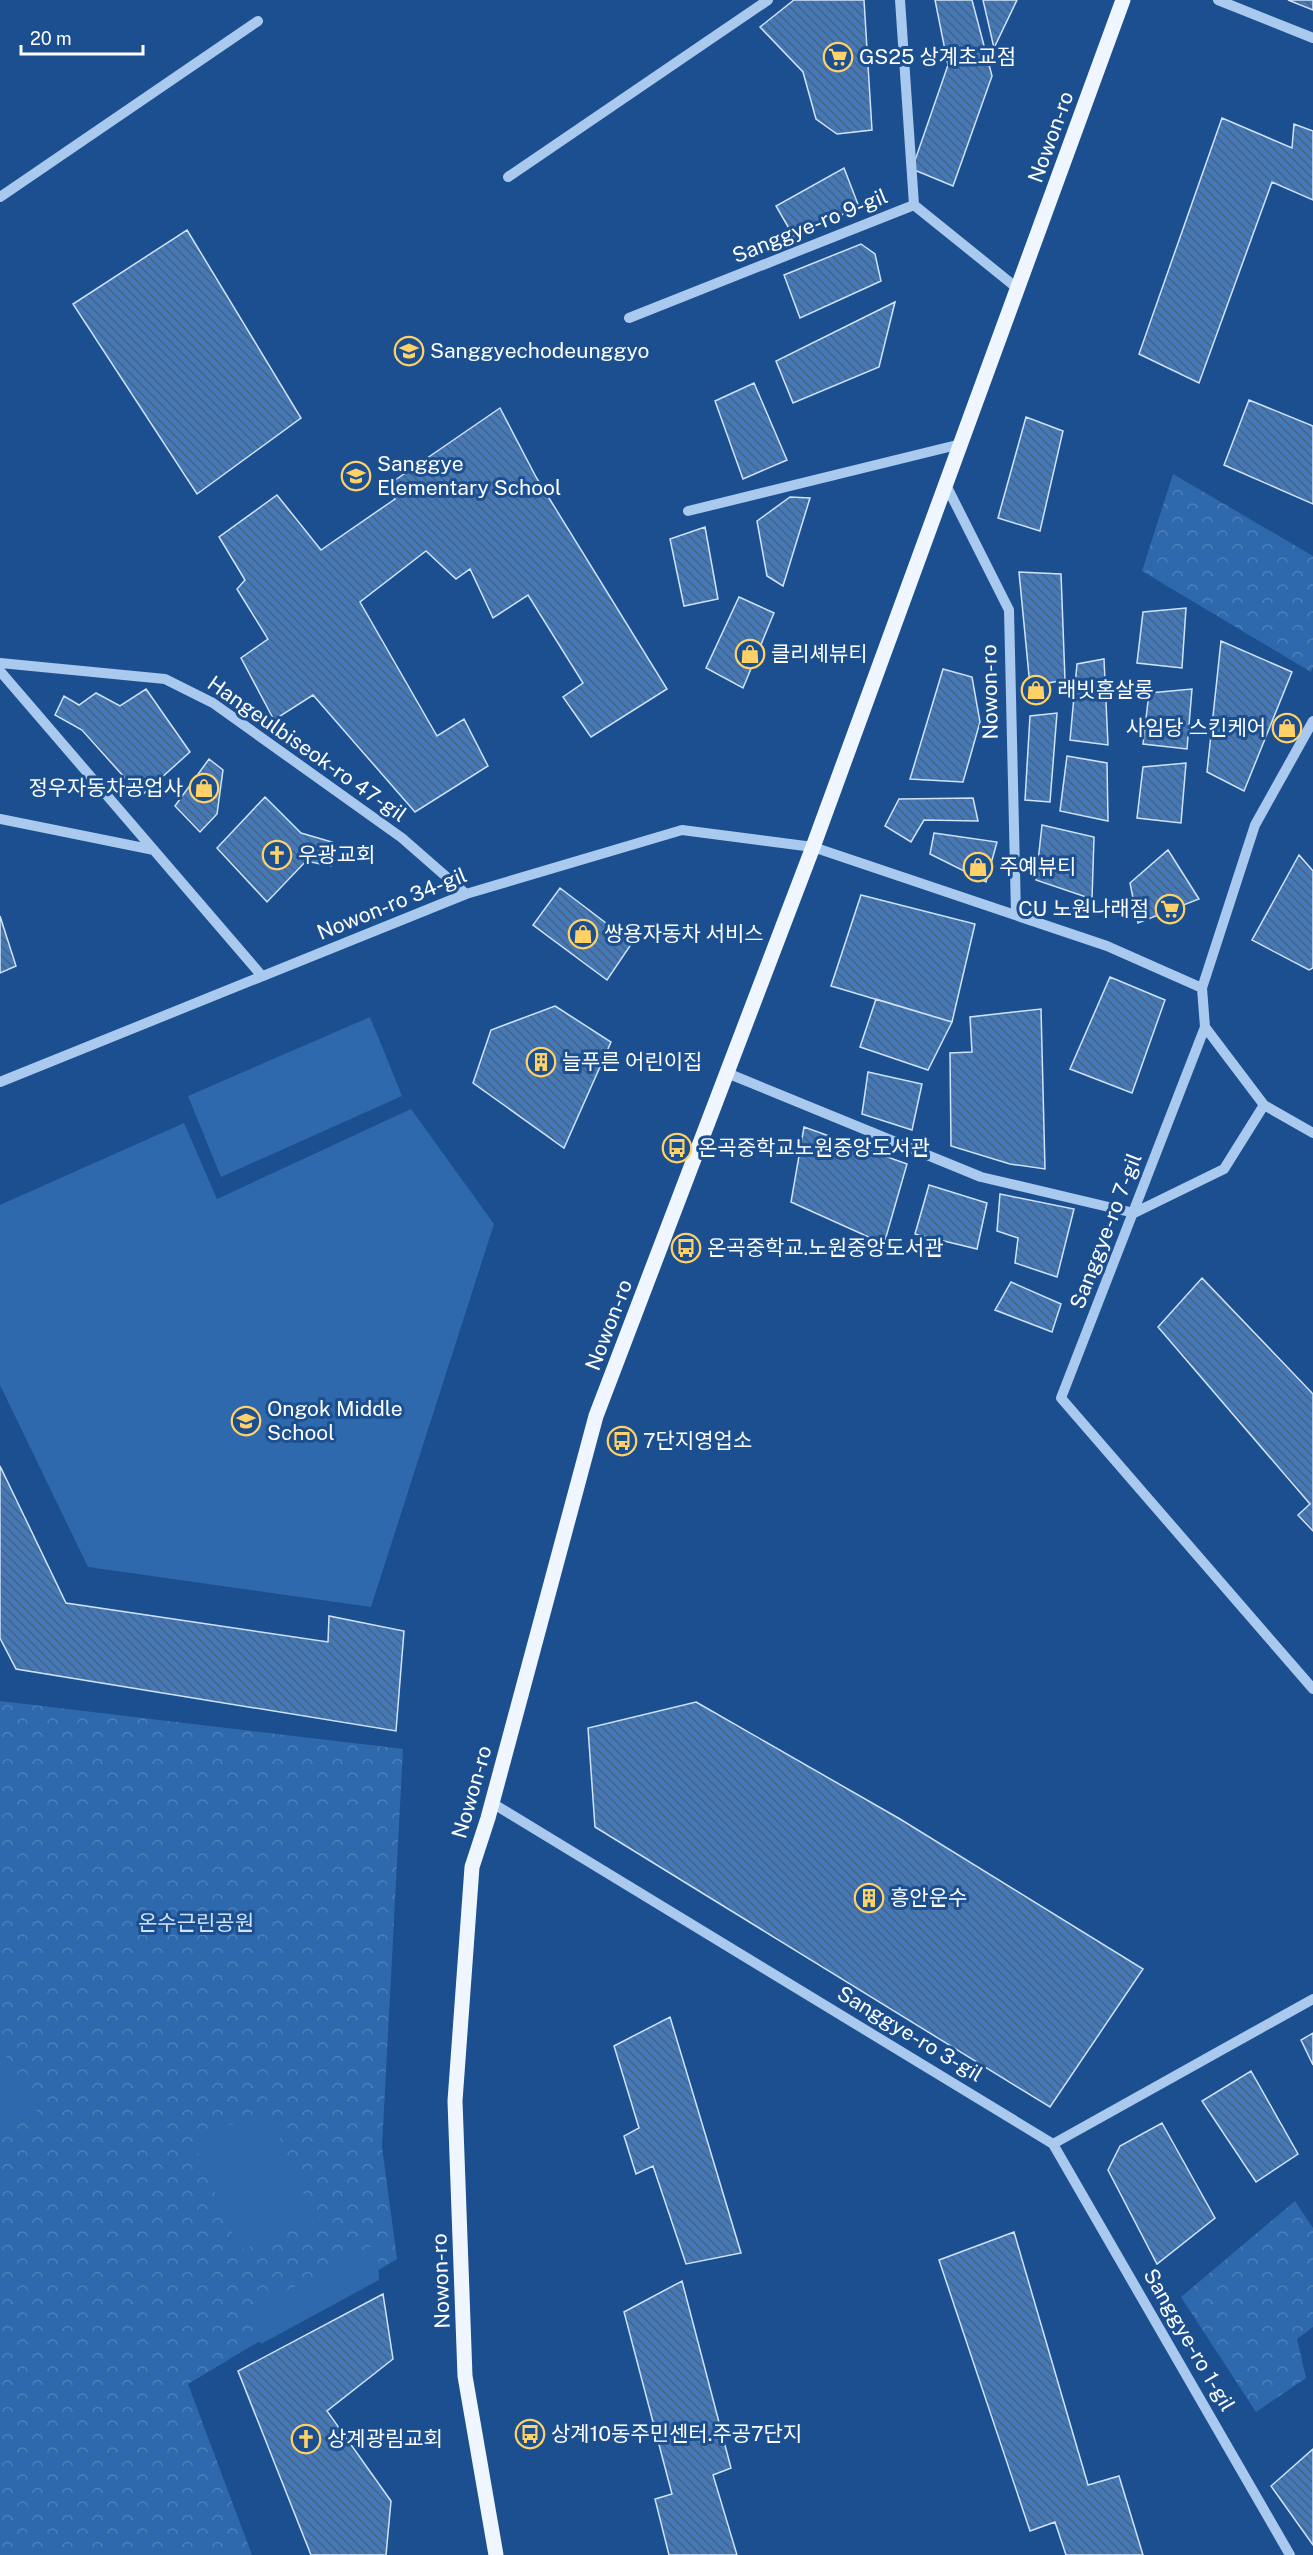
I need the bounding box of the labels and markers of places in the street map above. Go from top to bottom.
supermarket icon: GS25 상계초교점 [822,41,854,73]
place label: GS25 상계초교점 [859,44,1016,69]
school or university icon: Sanggyechodeunggyo [393,335,425,367]
place label: Sanggyechodeunggyo [430,338,649,363]
place label: Sanggye Elementary School [377,451,561,500]
school or university icon: Sanggye Elementary School [340,460,372,492]
shop icon: 클리셰뷰티 [734,638,766,670]
place label: 클리셰뷰티 [771,641,868,666]
shop icon: 래빗홈살롱 [1020,674,1052,706]
place label: 래빗홈살롱 [1057,677,1154,702]
shop icon: 사임당 스킨케어 [1271,712,1303,744]
place label: 사임당 스킨케어 [1126,715,1266,740]
shop icon: 정우자동차공업사 [188,772,220,804]
place label: 정우자동차공업사 [28,775,183,800]
church icon: 우광교회 [261,839,293,871]
place label: 우광교회 [298,842,375,867]
shop icon: 주예뷰티 [962,851,994,883]
place label: 주예뷰티 [999,854,1076,879]
supermarket icon: CU 노원나래점 [1154,893,1186,925]
place label: CU 노원나래점 [1018,896,1149,921]
shop icon: 쌍용자동차 서비스 [567,918,599,950]
place label: 쌍용자동차 서비스 [604,921,764,946]
building icon: 늘푸른 어린이집 [525,1046,557,1078]
place label: 늘푸른 어린이집 [562,1049,702,1074]
bus stop icon: 온곡중학교노원중앙도서관 [661,1132,693,1164]
place label: 온곡중학교노원중앙도서관 [698,1135,930,1160]
bus stop icon: 온곡중학교.노원중앙도서관 [670,1232,702,1264]
place label: 온곡중학교.노원중앙도서관 [707,1235,944,1260]
place label: Ongok Middle School [267,1396,403,1445]
school or university icon: Ongok Middle School [230,1405,262,1437]
bus stop icon: 7단지영업소 [606,1425,638,1457]
place label: 7단지영업소 [643,1428,752,1453]
building icon: 흥안운수 [853,1882,885,1914]
place label: 흥안운수 [890,1885,967,1910]
bus stop icon: 상계10동주민센터.주공7단지 [514,2418,546,2450]
place label: 상계10동주민센터.주공7단지 [551,2421,802,2446]
church icon: 상계광림교회 [290,2423,322,2455]
place label: 상계광림교회 [327,2426,443,2451]

